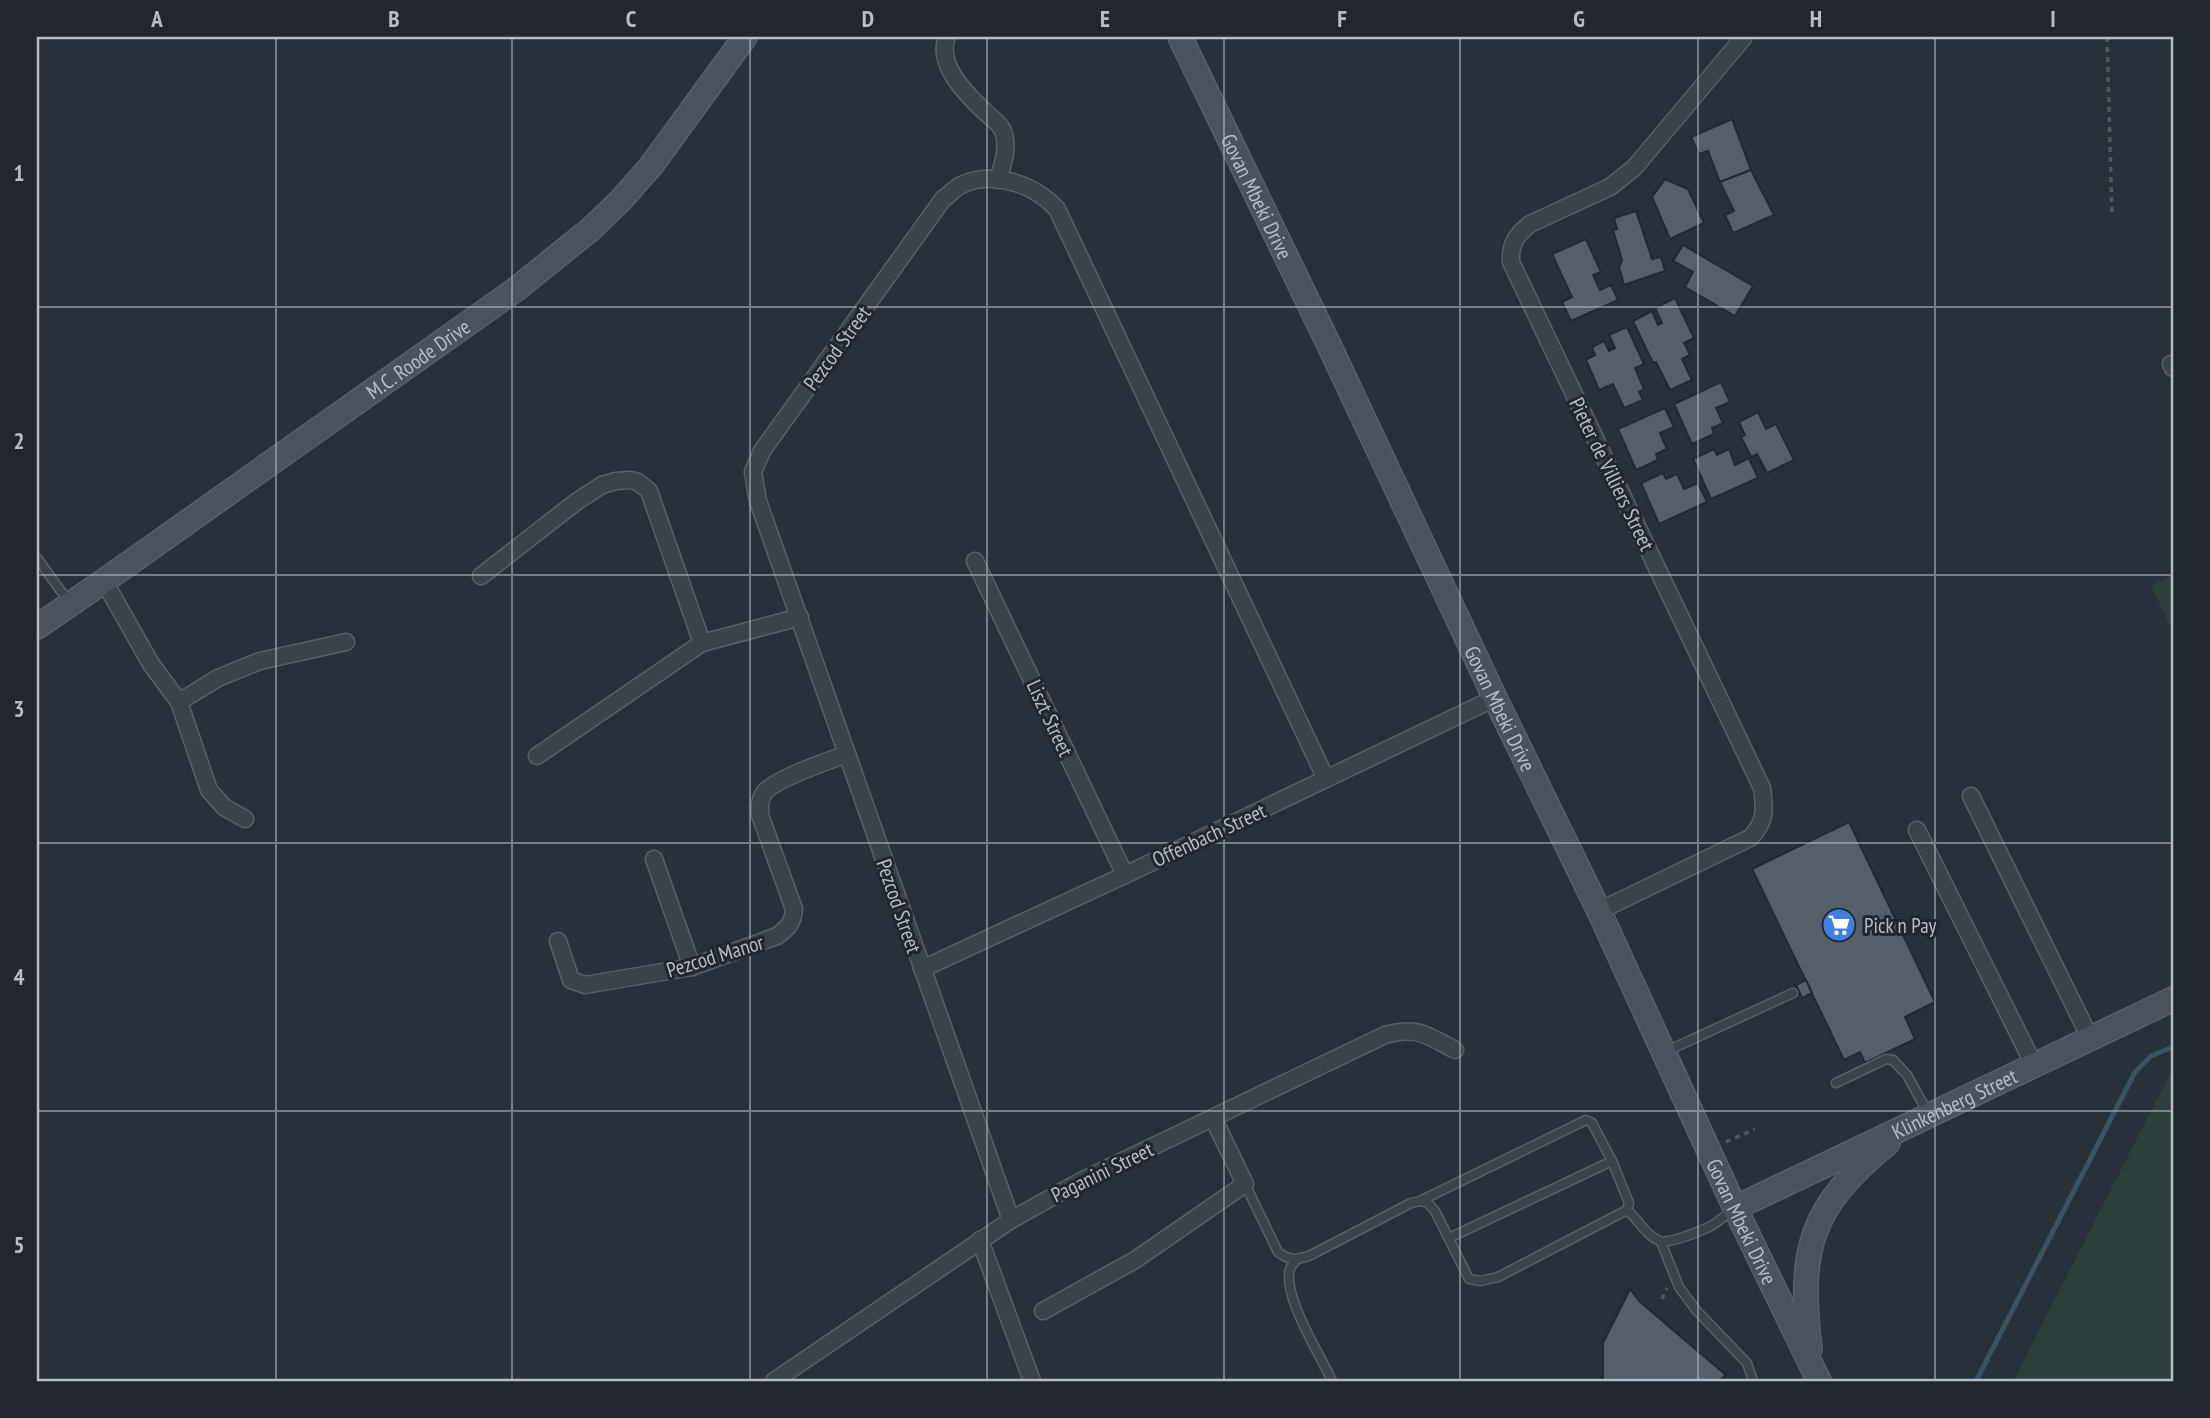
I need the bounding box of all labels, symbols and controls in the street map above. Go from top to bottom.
text: A [150,4,163,33]
text: B [388,4,400,33]
text: C [626,4,637,33]
text: D [862,4,874,33]
text: E [1100,4,1110,33]
text: F [1337,4,1347,33]
text: G [1573,4,1585,33]
text: H [1810,4,1822,33]
text: I [2050,4,2056,33]
street label: Govan Mbeki Drive [1215,129,1299,263]
text: 1 [14,158,25,187]
street label: Pezcod Street [797,300,877,396]
street label: M.C. Roode Drive [361,313,475,405]
street label: Pieter de Villiers Street [1563,393,1661,555]
text: 2 [14,426,25,455]
street label: Govan Mbeki Drive [1459,641,1542,776]
street label: Liszt Street [1021,675,1080,761]
text: 3 [14,694,25,723]
street label: Offenbach Street [1148,797,1270,873]
street label: Pezcod Street [870,855,928,957]
supermarket icon: Pick n Pay [1820,906,1858,944]
place label: Pick n Pay [1864,912,1937,939]
street label: Pezcod Manor [663,928,767,984]
text: 4 [14,962,25,991]
street label: Klinkenberg Street [1887,1062,2022,1145]
street label: Paganini Street [1047,1136,1158,1208]
street label: Govan Mbeki Drive [1701,1154,1783,1289]
text: 5 [14,1230,25,1259]

